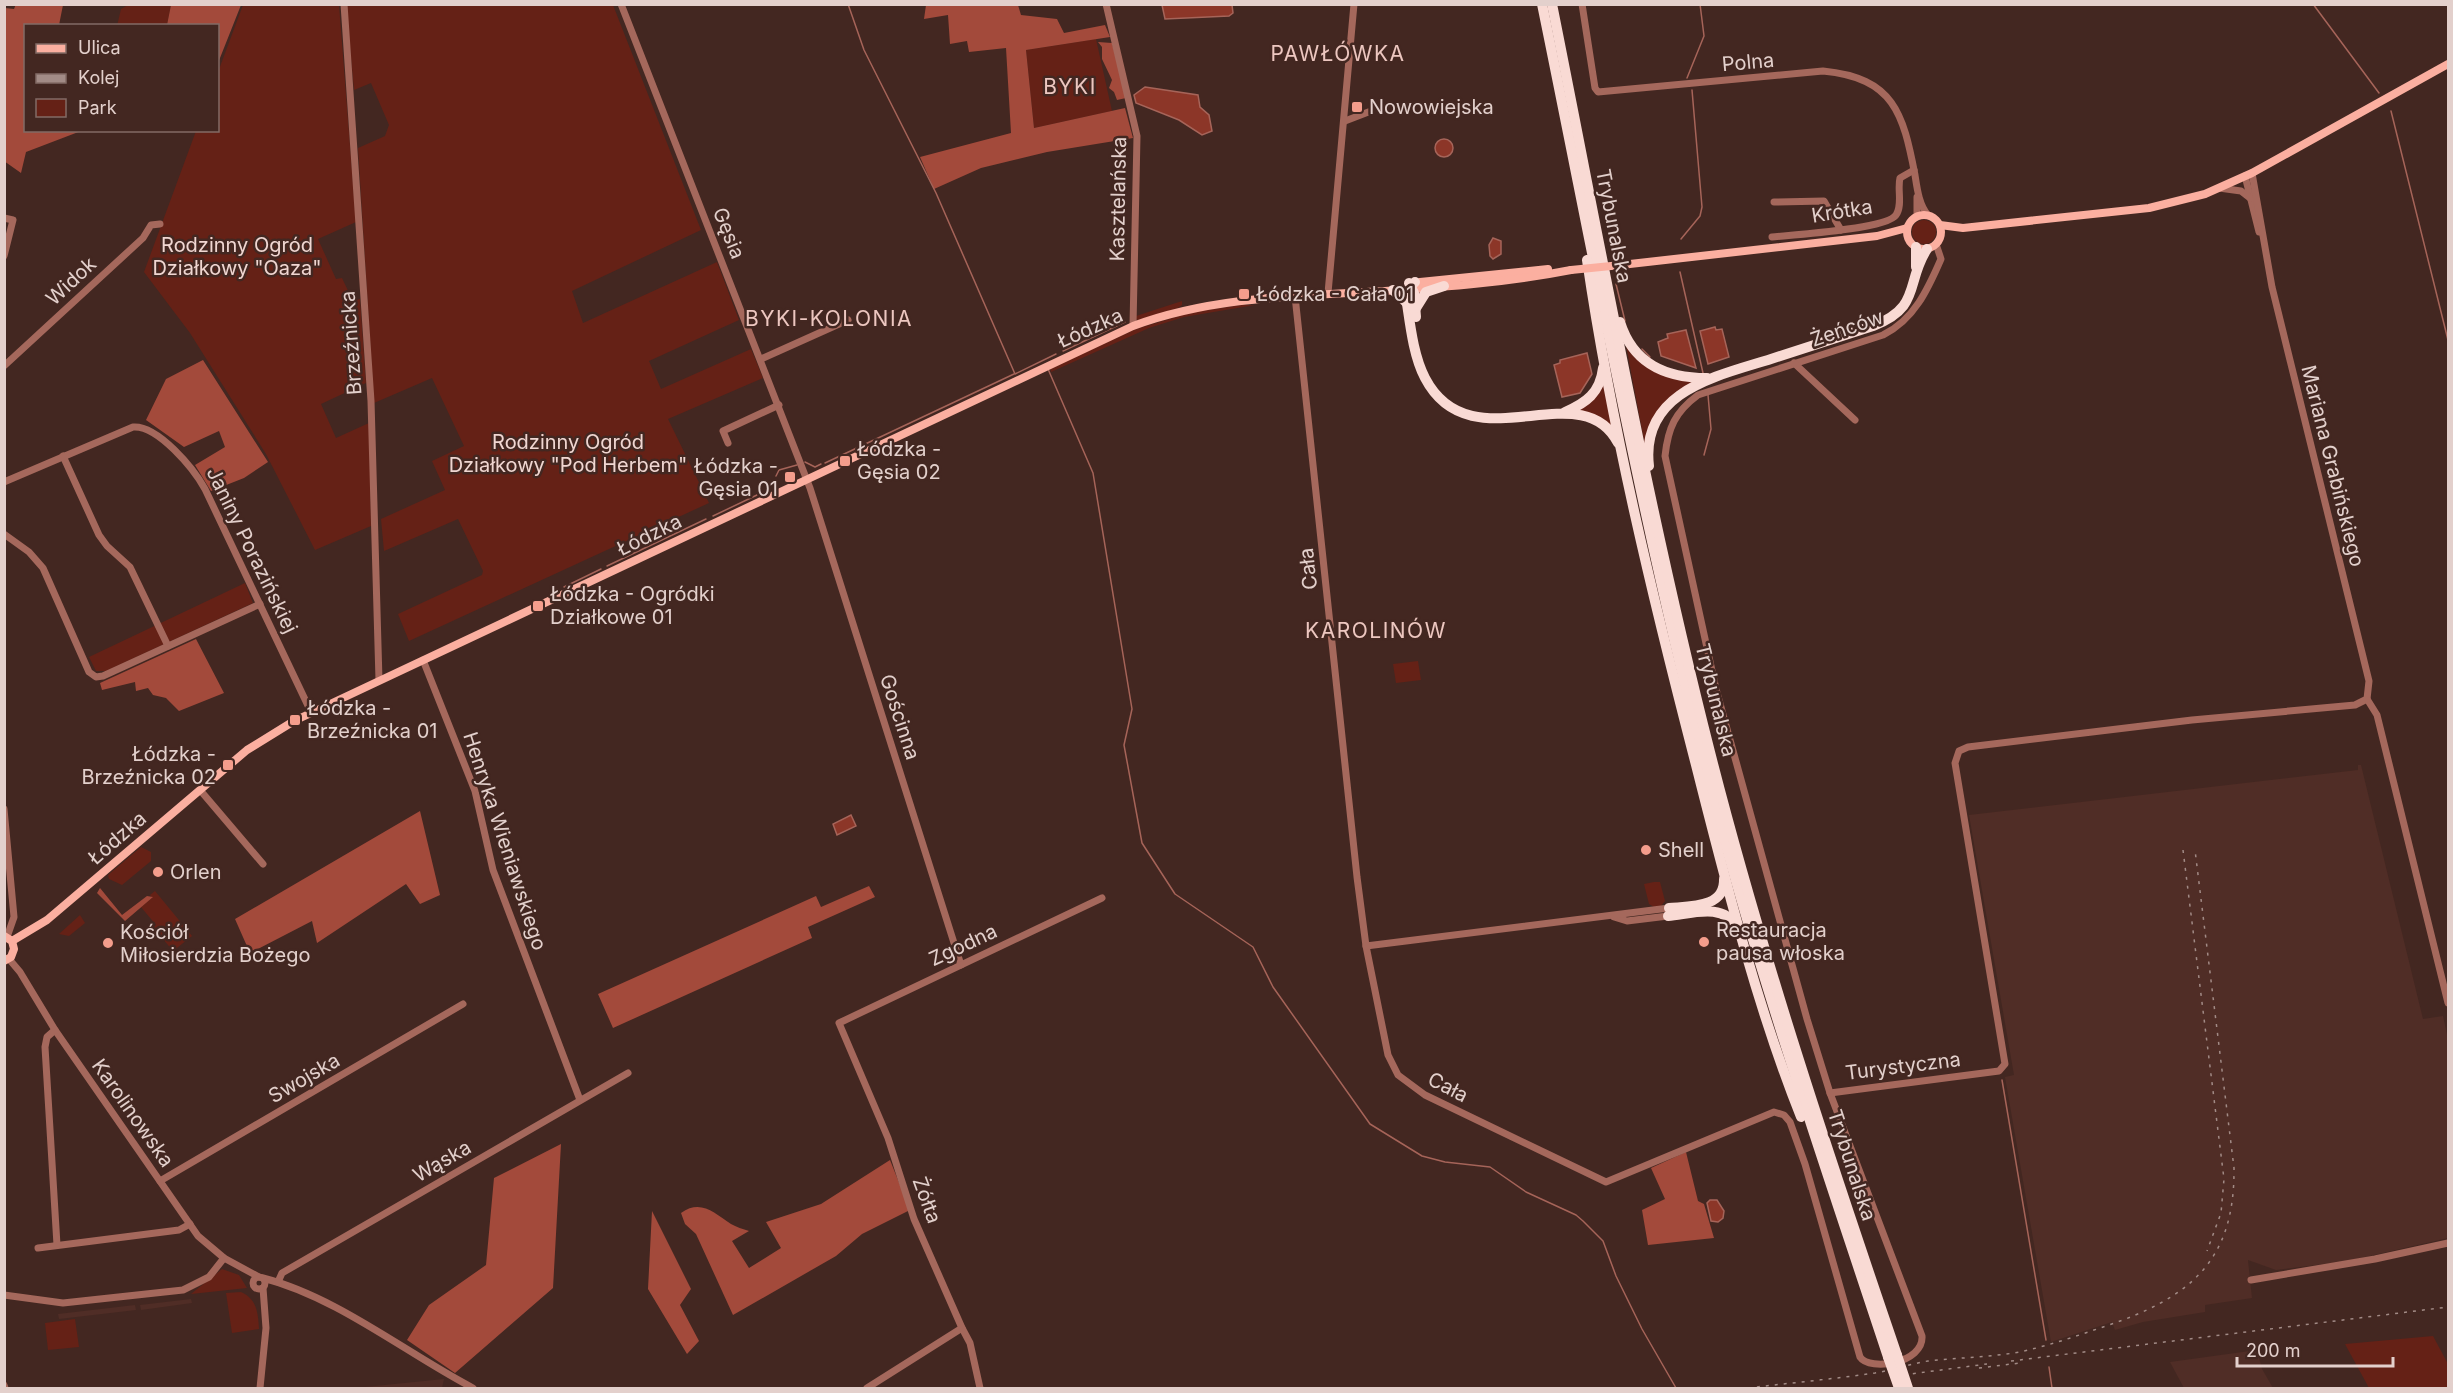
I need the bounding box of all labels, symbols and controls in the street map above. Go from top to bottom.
legend [24,24,219,132]
text: Ulica [78,37,121,58]
district label: PAWŁÓWKA [1270,40,1406,66]
street label: Polna [1721,48,1775,76]
text: Kolej [78,67,119,88]
district label: BYKI [1043,74,1097,99]
place label: Nowowiejska [1369,95,1494,119]
text: Park [78,97,117,118]
marker: Nowowiejska [1350,100,1364,114]
street label: Kasztelańska [1105,136,1131,262]
street label: Trybunalska [1591,167,1637,285]
street label: Krótka [1810,194,1874,228]
street label: Gęsia [708,204,750,262]
park label: Rodzinny Ogród Działkowy "Oaza" [152,233,322,280]
street label: Widok [41,252,101,310]
place label: Łódzka - Cała 01 [1256,282,1414,306]
marker: Łódzka - Cała 01 [1237,287,1251,301]
street label: Brzeźnicka [335,290,367,396]
street label: Łódzka [1053,303,1127,353]
street label: Żeńców [1807,303,1887,352]
district label: BYKI-KOLONIA [745,306,913,331]
street label: Mariana Grabińskiego [2296,363,2370,569]
park label: Rodzinny Ogród Działkowy "Pod Herbem" [449,430,687,477]
place label: Łódzka - Gęsia 02 [857,437,941,484]
place label: Łódzka - Gęsia 01 [694,454,778,501]
marker: Łódzka - Gęsia 02 [838,454,852,468]
street label: Janiny Porazińskiej [201,463,303,637]
marker: Łódzka - Gęsia 01 [783,470,797,484]
street label: Łódzka [613,509,685,561]
street label: Cała [1294,547,1322,591]
place label: Łódzka - Ogródki Działkowe 01 [550,582,715,629]
marker: Łódzka - Ogródki Działkowe 01 [531,599,545,613]
district label: KAROLINÓW [1305,617,1447,643]
street label: Trybunalska [1690,641,1742,759]
street label: Gościnna [875,671,925,763]
place label: Łódzka - Brzeźnicka 01 [307,696,437,743]
marker: Łódzka - Brzeźnicka 01 [288,713,302,727]
street label: Henryka Wieniawskiego [458,729,552,953]
place label: Łódzka - Brzeźnicka 02 [81,742,216,789]
marker: Łódzka - Brzeźnicka 02 [221,758,235,772]
street label: Łódzka [83,806,151,870]
place label: Shell [1658,838,1704,862]
marker: Shell [1639,843,1653,857]
place label: Orlen [170,860,221,884]
marker: Orlen [151,865,165,879]
place label: Restauracja pausa włoska [1716,918,1845,965]
street label: Zgodna [925,919,1001,971]
place label: Kościół Miłosierdzia Bożego [120,920,310,967]
marker: Restauracja pausa włoska [1697,935,1711,949]
marker: Kościół Miłosierdzia Bożego [101,936,115,950]
street label: Turystyczna [1844,1047,1962,1085]
street label: Swojska [264,1048,344,1108]
street label: Karolinowska [87,1054,179,1172]
street label: Cała [1424,1067,1472,1107]
street label: Trybunalska [1823,1106,1881,1224]
street label: Wąska [409,1135,475,1187]
street label: Żółta [908,1173,947,1226]
scale bar [2237,1330,2393,1368]
text: 200 m [2246,1340,2301,1361]

